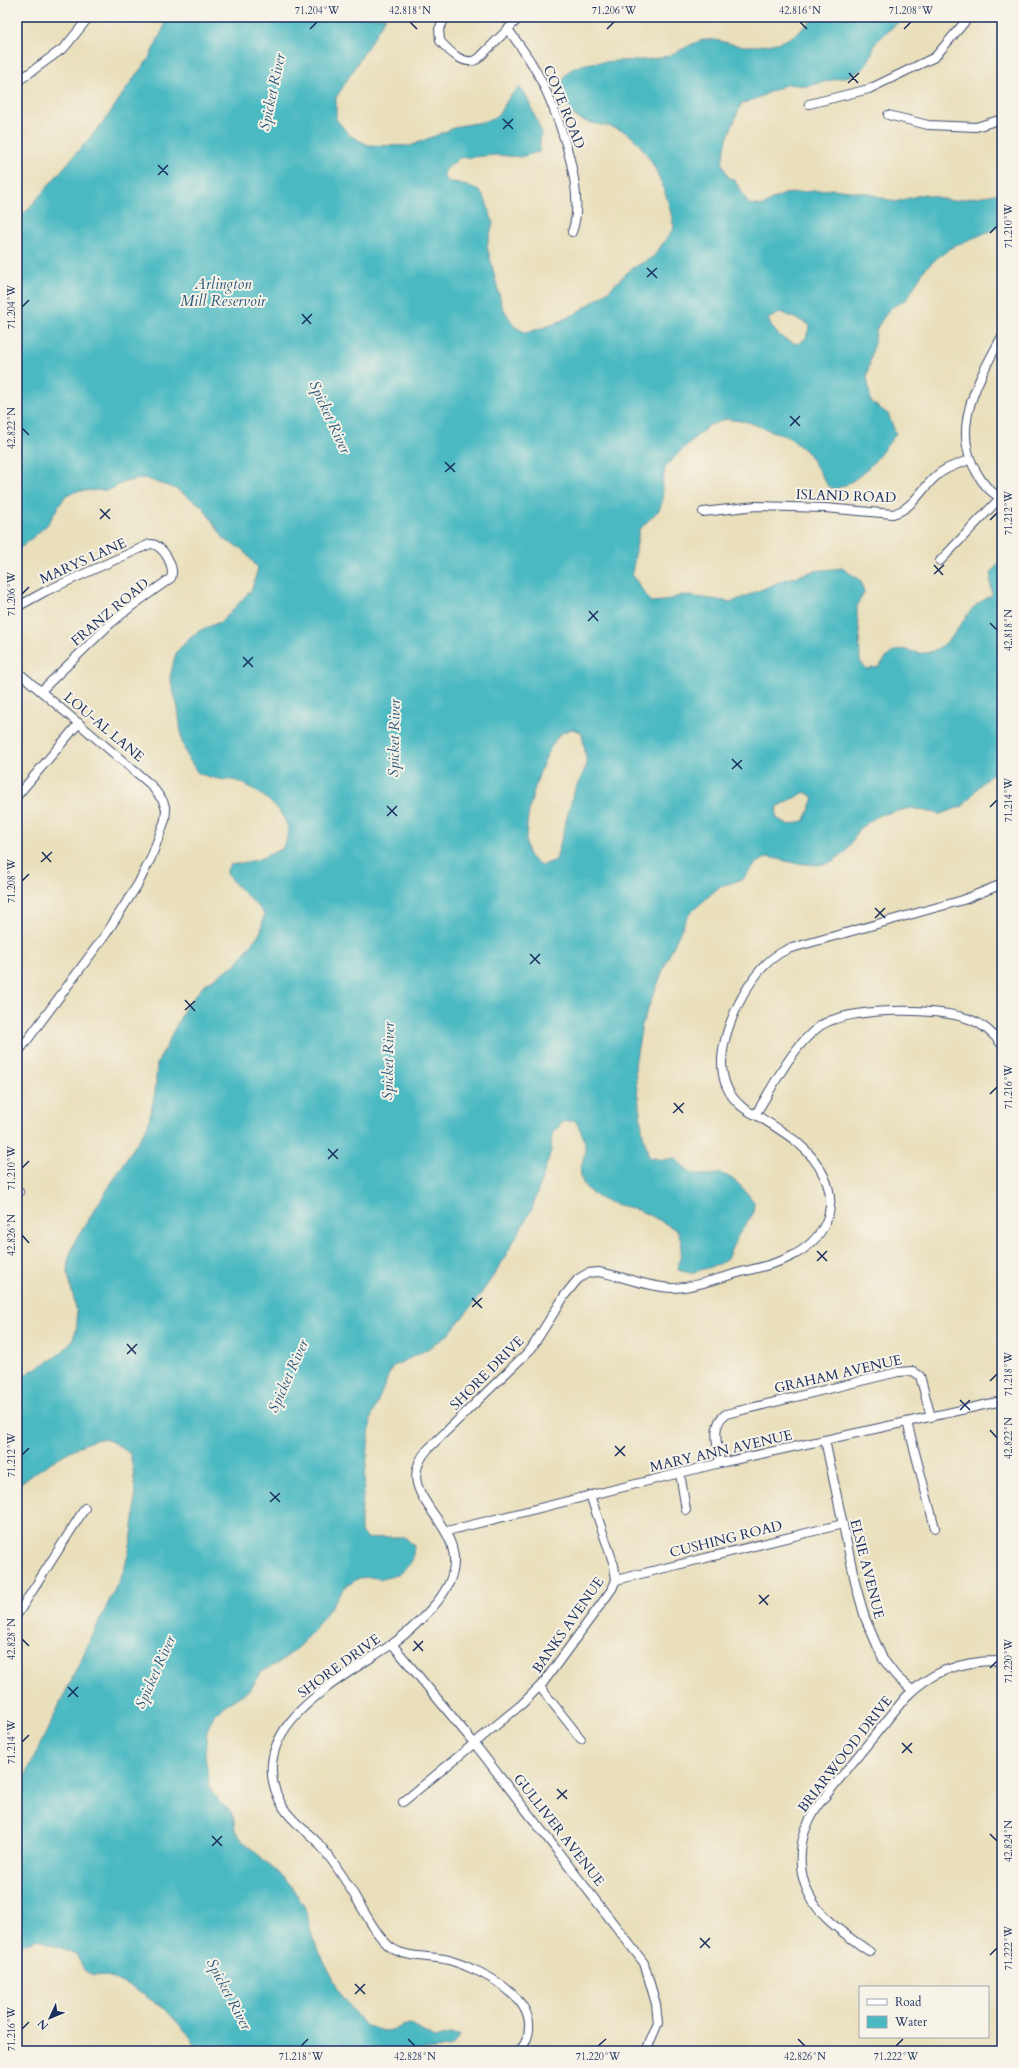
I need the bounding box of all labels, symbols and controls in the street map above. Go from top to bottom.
text: 71.204°W [295,4,340,18]
text: 42.818°N [389,4,431,18]
text: 71.206°W [592,4,637,18]
text: 42.816°N [779,4,821,18]
text: 71.208°W [889,4,934,18]
water label: Spicket River [254,50,290,132]
street label: COVE ROAD [539,62,589,152]
text: 71.210°W [1002,203,1016,248]
water label: Arlington Mill Reservoir [180,274,267,311]
text: 71.204°W [5,284,19,329]
water label: Spicket River [304,377,356,458]
text: 42.822°N [5,407,19,449]
street label: ISLAND ROAD [795,485,897,507]
text: 71.212°W [1002,490,1016,535]
street label: MARYS LANE [37,533,130,589]
text: 71.206°W [5,571,19,616]
street label: FRANZ ROAD [67,574,153,650]
text: 42.818°N [1002,609,1016,651]
street label: LOU-AL LANE [60,688,148,766]
water label: Spicket River [383,698,405,777]
text: 71.214°W [1002,777,1016,822]
text: 71.208°W [5,858,19,903]
water label: Spicket River [377,1021,399,1100]
text: 71.216°W [1002,1064,1016,1109]
text: 71.210°W [5,1145,19,1190]
text: 42.826°N [5,1214,19,1256]
street label: SHORE DRIVE [446,1331,529,1414]
water label: Spicket River [263,1335,314,1416]
street label: GRAHAM AVENUE [772,1350,904,1398]
text: 71.218°W [1002,1351,1016,1396]
text: 42.822°N [1002,1417,1016,1459]
street label: MARY ANN AVENUE [648,1425,794,1477]
text: 71.212°W [5,1432,19,1477]
street label: CUSHING ROAD [668,1516,784,1562]
street label: ELSIE AVENUE [845,1517,889,1621]
street label: BANKS AVENUE [528,1573,609,1677]
text: 42.828°N [5,1618,19,1660]
street label: SHORE DRIVE [294,1629,384,1702]
water label: Spicket River [130,1631,181,1712]
text: 71.220°W [1002,1638,1016,1683]
street label: BRIARWOOD DRIVE [793,1691,897,1816]
text: 71.214°W [5,1719,19,1764]
street label: GULLIVER AVENUE [509,1770,609,1890]
text: 42.824°N [1002,1820,1016,1862]
text: 71.222°W [1002,1925,1016,1970]
water label: Spicket River [202,1955,257,2034]
legend [859,1986,989,2038]
text: Road [895,1994,922,2010]
north arrow [30,1998,70,2038]
text: 71.216°W [5,2006,19,2051]
text: Water [894,2014,928,2030]
text: N [34,2016,52,2033]
text: 71.218°W [279,2050,324,2064]
text: 42.828°N [394,2050,436,2064]
text: 71.220°W [576,2050,621,2064]
text: 42.826°N [784,2050,826,2064]
text: 71.222°W [874,2050,919,2064]

